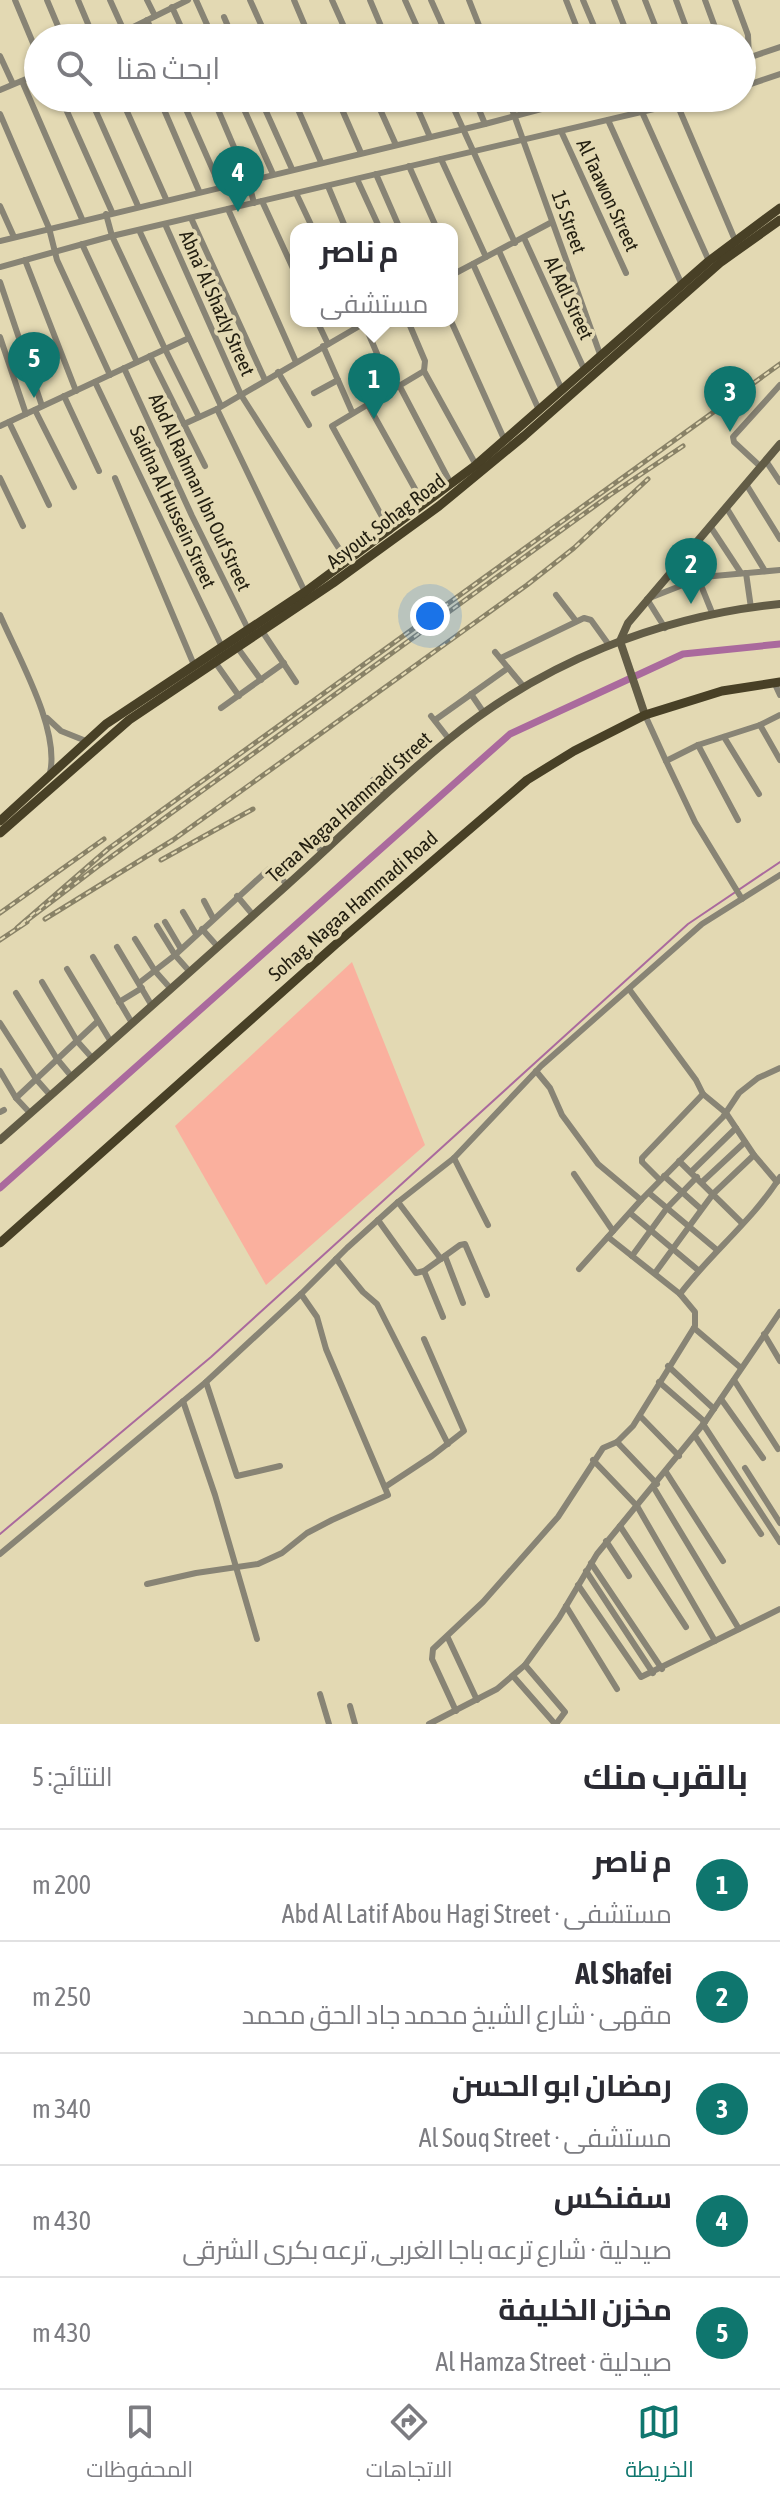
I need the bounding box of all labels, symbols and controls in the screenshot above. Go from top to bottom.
search box [24,24,756,112]
icon: search [52,46,96,90]
text: ابحث هنا [116,51,220,85]
street label: Al Taawon Street [572,135,645,255]
pin: 4 [212,146,264,212]
street label: 15 Street [547,187,592,257]
popup [290,223,458,327]
street label: Abna' Al Shazly Street [175,227,260,379]
text: م ناصر [320,234,399,268]
street label: Al Adl Street [540,253,599,343]
text: مستشفى [320,289,428,319]
pin: 5 [8,332,60,398]
pin: 1 [348,353,400,419]
pin: 3 [704,366,756,432]
street label: Abd Al Rahman Ibn Ouf Street [145,390,256,594]
street label: Saidna Al Hussein Street [126,422,221,592]
street label: Asyout, Sohag Road [322,469,449,573]
pin: 2 [665,538,717,604]
your location [410,596,450,636]
street label: Teraa Nagaa Hammadi Street [262,726,436,887]
street label: Sohag, Nagaa Hammadi Road [263,826,442,985]
text: بالقرب منك [583,1757,748,1796]
text: النتائج: 5 [32,1762,113,1792]
text: م ناصر [593,1844,672,1878]
text: 200 m [32,1870,91,1900]
text: 1 [716,1870,728,1900]
text: مستشفى · Abd Al Latif Abou Hagi Street [282,1899,672,1929]
text: Al Shafei [575,1956,672,1990]
text: 250 m [32,1982,91,2012]
text: 2 [716,1982,728,2012]
text: مقهى · شارع الشيخ محمد جاد الحق محمد [242,2000,672,2030]
text: رمضان ابو الحسن [452,2068,672,2102]
text: 340 m [32,2094,91,2124]
text: 3 [716,2094,728,2124]
text: مستشفى · Al Souq Street [419,2123,672,2153]
text: سفنكس [554,2180,672,2214]
text: 430 m [32,2206,91,2236]
text: 4 [716,2206,728,2236]
text: صيدلية · شارع ترعه باجا الغربى, ترعه بكرى الشرقى [182,2235,672,2265]
text: مخزن الخليفة [498,2292,672,2326]
text: 430 m [32,2318,91,2348]
text: 5 [716,2318,728,2348]
text: صيدلية · Al Hamza Street [435,2347,672,2377]
tab: المحفوظات [86,2400,193,2490]
tab: الاتجاهات [366,2400,453,2490]
tab: الخريطة [625,2400,694,2490]

